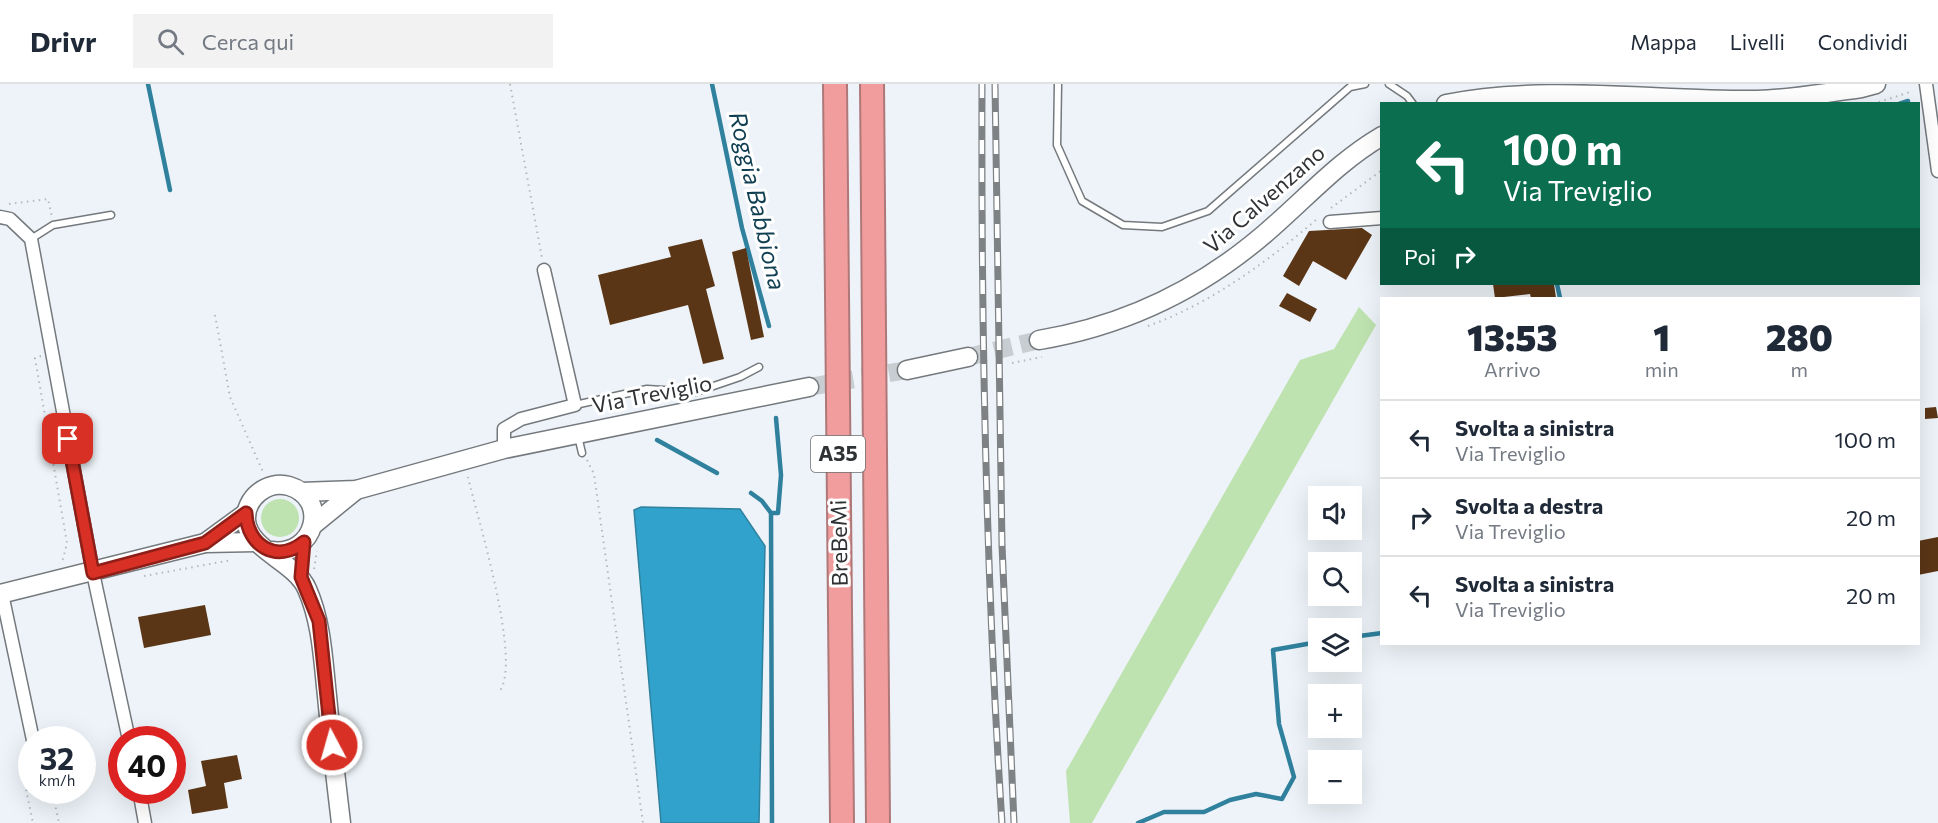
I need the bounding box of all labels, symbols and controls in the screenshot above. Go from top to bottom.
search box [133,14,553,68]
text: Drivr [30,24,97,58]
icon: search [154,25,187,58]
text: Cerca qui [202,28,294,55]
text: Mappa [1630,29,1697,54]
text: Livelli [1730,29,1785,54]
text: Condividi [1818,29,1908,54]
water label: Roggia Babbiona [724,109,793,293]
text: 100 m [1503,122,1623,174]
icon: left [1404,126,1482,204]
street label: Via Calvenzano [1197,139,1330,259]
text: Via Treviglio [1503,174,1652,207]
icon: right [1448,240,1481,273]
text: Poi [1404,243,1436,270]
text: 13:53 [1467,314,1558,358]
text: 1 [1653,314,1670,358]
text: 280 [1766,314,1833,358]
text: Arrivo [1484,357,1541,381]
text: min [1645,357,1679,381]
text: m [1791,357,1808,381]
street label: Via Treviglio [590,369,714,418]
pin [42,413,93,464]
text: Svolta a sinistra [1455,414,1614,441]
icon: arrive [51,422,84,455]
icon: left [1404,423,1437,456]
text: 100 m [1834,426,1896,453]
road number: A35 [811,436,865,472]
text: Via Treviglio [1455,441,1566,465]
map controls [1308,486,1362,804]
button: sound [1308,486,1362,540]
text: Svolta a destra [1455,492,1603,519]
street label: BreBeMi [824,499,853,587]
icon: right [1404,501,1437,534]
text: 20 m [1846,504,1896,531]
text: Via Treviglio [1455,519,1566,543]
button: search [1308,552,1362,606]
text: Svolta a sinistra [1455,570,1614,597]
icon: left [1404,579,1437,612]
text: 20 m [1846,582,1896,609]
text: Via Treviglio [1455,597,1566,621]
button: layers [1308,618,1362,672]
button: + [1308,684,1362,738]
position arrow [300,713,364,777]
speed limit sign: 40 [108,726,186,804]
text: 32 [40,739,74,776]
button: − [1308,750,1362,804]
text: km/h [39,771,75,789]

